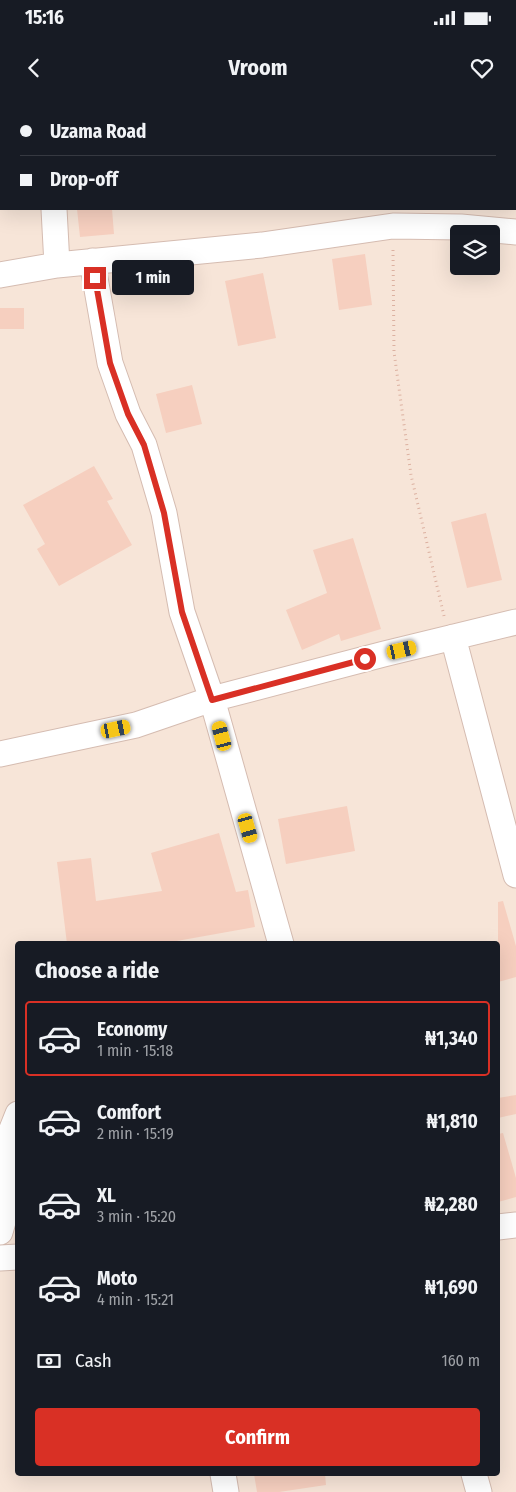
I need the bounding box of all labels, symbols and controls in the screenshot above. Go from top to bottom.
text: 15:16 [25,6,64,29]
icon: back [20,54,48,82]
text: Vroom [228,54,288,81]
icon: heart [468,54,496,82]
text: Uzama Road [50,120,146,143]
text: Drop-off [50,168,118,191]
map controls [450,225,500,275]
button: layers [450,225,500,275]
callout: 1 min [112,260,195,296]
route end [84,267,106,289]
text: 1 min [136,268,170,287]
car [385,639,418,661]
route start [354,648,376,670]
car [99,719,132,739]
car [210,720,233,752]
car [236,812,259,844]
text: Choose a ride [35,957,159,984]
icon: car [37,1016,82,1061]
text: Economy [97,1018,167,1041]
text: ₦1,340 [425,1027,478,1050]
text: 1 min · 15:18 [97,1041,173,1060]
icon: car [37,1099,82,1144]
text: Comfort [97,1101,161,1124]
text: ₦1,810 [426,1110,478,1133]
text: 2 min · 15:19 [97,1124,174,1143]
icon: car [37,1182,82,1227]
text: XL [97,1184,116,1207]
text: ₦2,280 [424,1193,478,1216]
text: 3 min · 15:20 [97,1207,176,1226]
icon: car [37,1265,82,1310]
text: Moto [97,1267,137,1290]
text: ₦1,690 [425,1276,478,1299]
text: 4 min · 15:21 [97,1290,174,1309]
icon: cash [35,1347,63,1375]
text: Cash [75,1349,112,1372]
text: 160 m [441,1351,480,1370]
button: Confirm [35,1408,480,1466]

